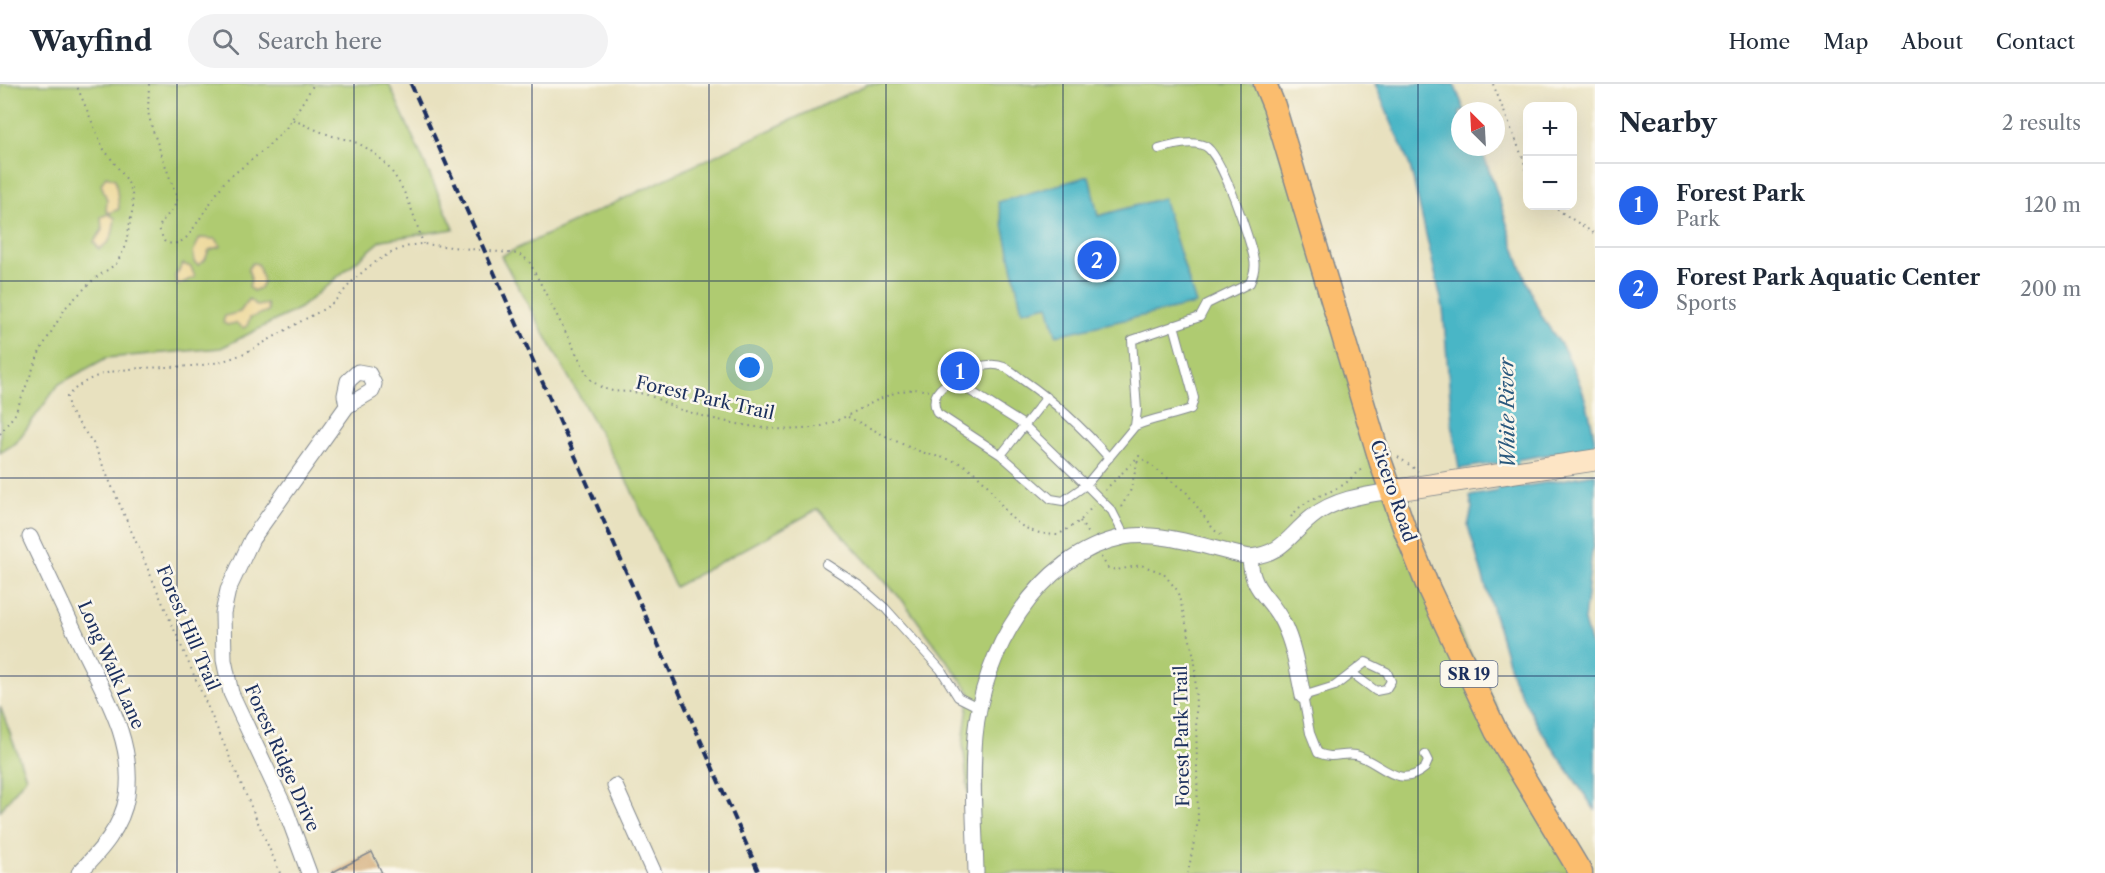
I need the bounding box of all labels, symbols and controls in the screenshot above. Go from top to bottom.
search box [188,14,608,68]
text: Wayfind [30,24,152,58]
icon: search [209,25,242,58]
text: Search here [257,28,382,55]
text: Home [1729,29,1790,54]
text: Map [1823,29,1868,54]
text: About [1901,29,1963,54]
text: Contact [1996,29,2075,54]
north arrow [1451,102,1505,156]
map controls [1523,102,1577,210]
button: + [1523,102,1577,156]
text: Nearby [1619,107,1717,139]
text: 2 results [2002,111,2081,135]
button: − [1523,156,1577,210]
text: Forest Park [1676,180,1805,207]
text: 1 [1634,193,1643,217]
text: 120 m [2024,193,2081,217]
text: Park [1676,207,1719,231]
pin: 2 [1078,238,1116,282]
text: Forest Park Aquatic Center [1676,264,1980,291]
text: 2 [1633,277,1644,301]
text: 200 m [2020,277,2081,301]
text: Sports [1676,291,1737,315]
pin: 1 [940,348,980,394]
your location [735,353,764,382]
water label: White River [1494,356,1520,469]
street label: Forest Park Trail [634,371,776,425]
street label: Cicero Road [1365,437,1421,545]
street label: Forest Hill Trail [152,562,224,694]
street label: Long Walk Lane [73,597,149,733]
road number: SR 19 [1440,661,1498,687]
street label: Forest Park Trail [1170,665,1194,807]
street label: Forest Ridge Drive [240,681,324,835]

